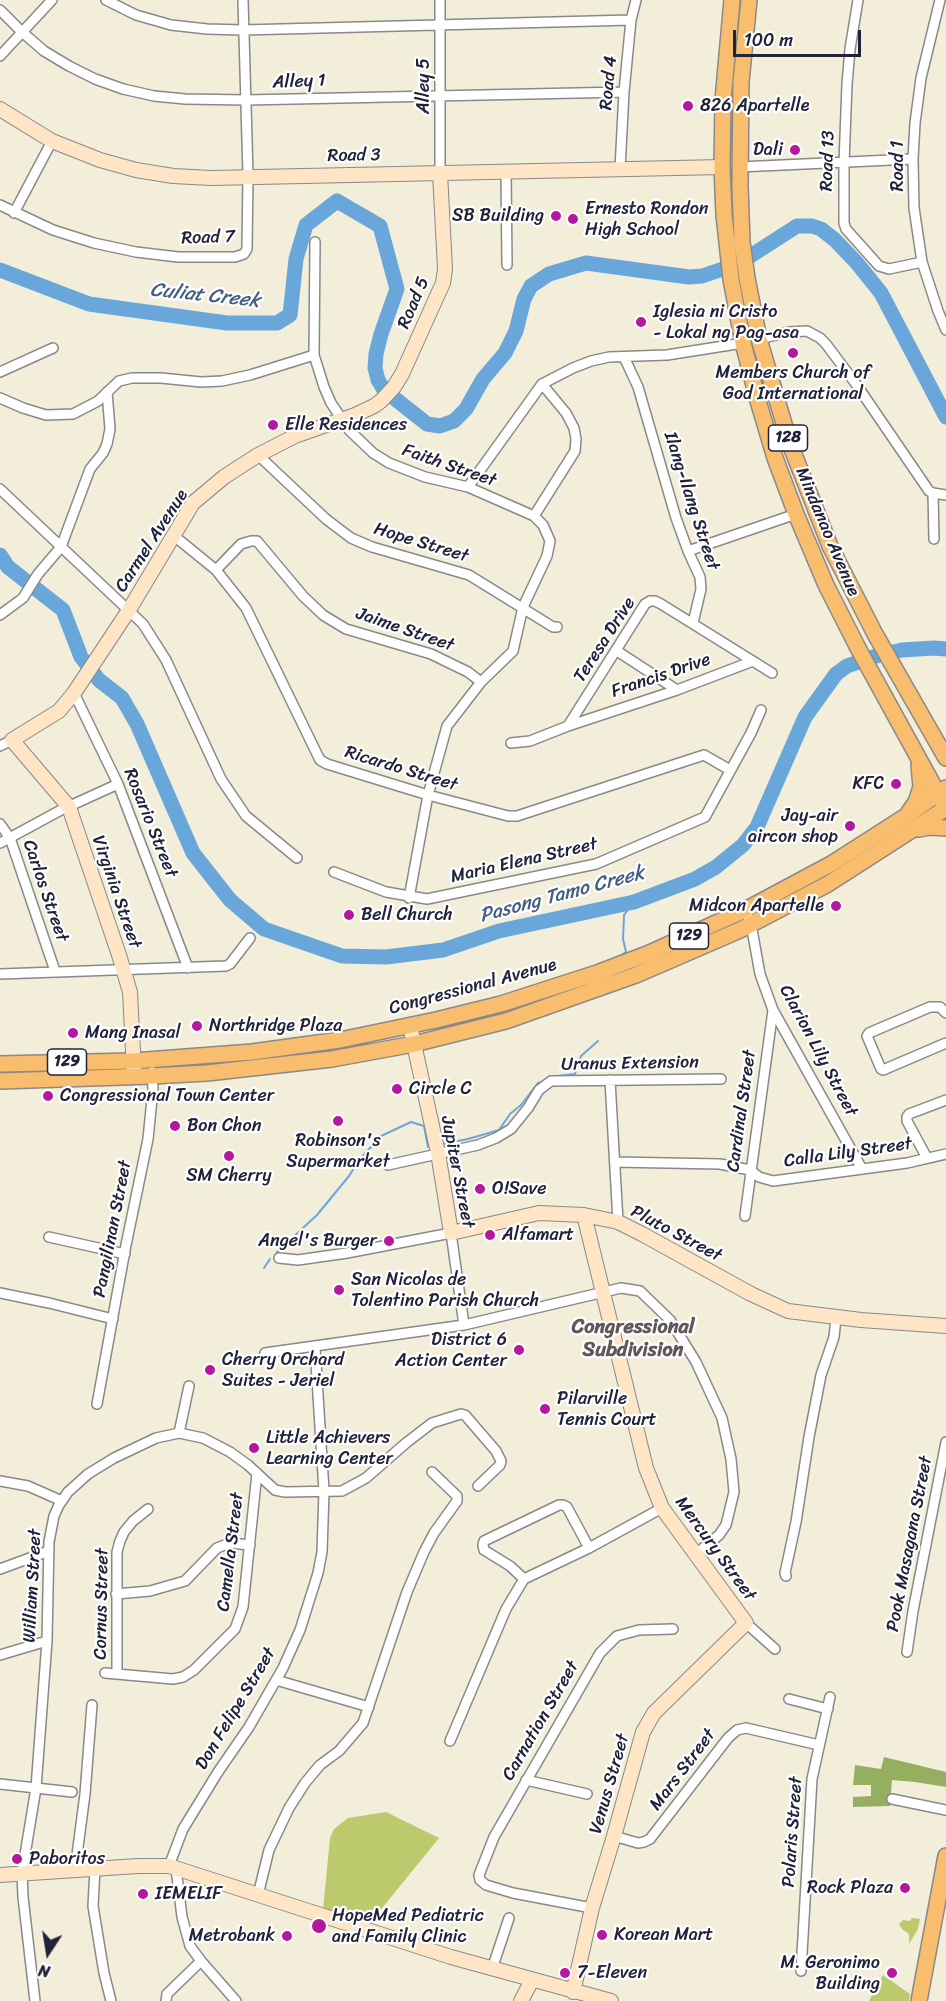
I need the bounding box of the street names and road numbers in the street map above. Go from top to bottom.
street label: Road 4 [596,55,622,111]
street label: Alley 5 [413,58,435,114]
street label: Alley 1 [272,70,326,94]
street label: Road 13 [816,130,840,192]
street label: Road 1 [887,141,909,191]
street label: Road 3 [327,145,381,167]
street label: Road 7 [181,226,235,250]
street label: Road 5 [393,274,435,332]
road number: 128 [768,425,808,451]
street label: Ilang-Ilang Street [658,429,724,573]
street label: Faith Street [399,440,499,492]
street label: Mindanao Avenue [790,464,864,600]
street label: Carmel Avenue [111,486,193,596]
street label: Hope Street [371,518,471,568]
street label: Teresa Drive [570,593,640,687]
street label: Jaime Street [353,603,457,657]
street label: Francis Drive [609,649,713,703]
street label: Ricardo Street [342,742,460,796]
street label: Rosario Street [118,765,182,881]
street label: Virginia Street [87,833,145,951]
street label: Maria Elena Street [449,834,599,888]
street label: Carlos Street [17,837,73,945]
road number: 129 [670,923,708,949]
street label: Congressional Avenue [387,954,559,1020]
street label: Clarion Lily Street [774,982,862,1120]
road number: 129 [48,1049,86,1075]
street label: Cardinal Street [723,1049,761,1173]
street label: Uranus Extension [561,1052,699,1076]
street label: Jupiter Street [436,1114,478,1230]
street label: Calla Lily Street [783,1133,913,1173]
street label: Pangilinan Street [89,1159,137,1299]
street label: Pluto Street [627,1201,725,1267]
street label: Pook Masagana Street [882,1454,938,1634]
street label: Camella Street [213,1491,249,1613]
street label: Mercury Street [670,1493,760,1605]
street label: William Street [19,1529,47,1643]
street label: Cornus Street [90,1548,114,1660]
street label: Don Felipe Street [191,1644,281,1774]
street label: Carnation Street [498,1657,584,1785]
street label: Mars Street [645,1725,721,1815]
street label: Venus Street [585,1731,635,1837]
street label: Polaris Street [778,1776,808,1888]

